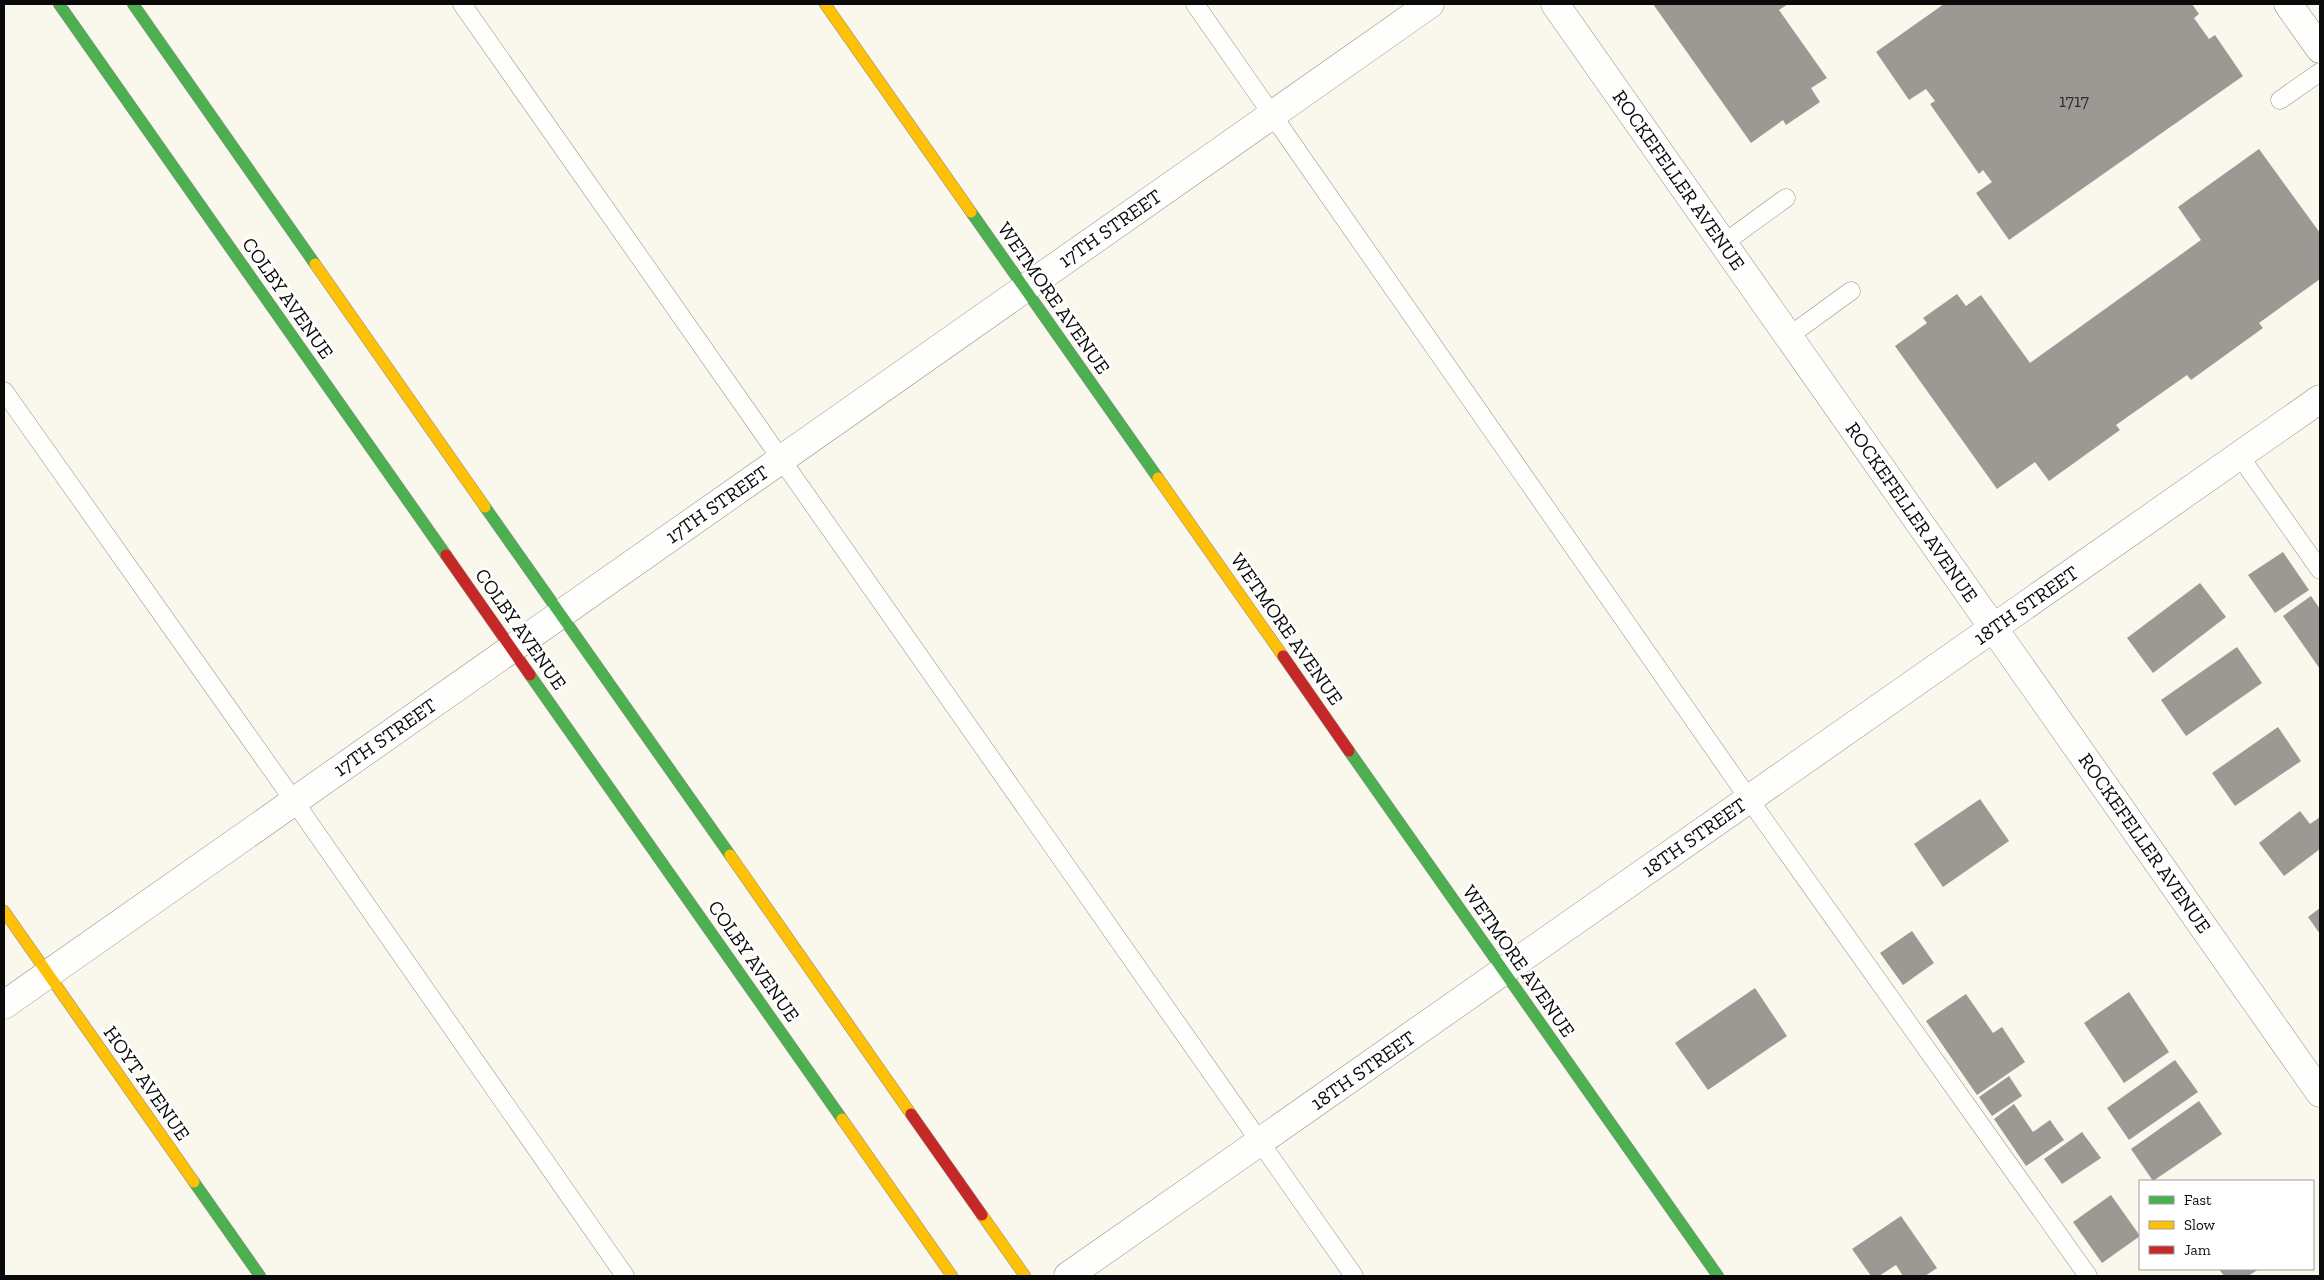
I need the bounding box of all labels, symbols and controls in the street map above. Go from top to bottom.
street label: ROCKEFELLER AVENUE [1608,85,1750,275]
house number: 1717 [2059,90,2090,112]
street label: 17TH STREET [1054,184,1166,272]
street label: WETMORE AVENUE [993,217,1115,379]
street label: COLBY AVENUE [237,233,339,363]
street label: ROCKEFELLER AVENUE [1841,417,1983,607]
street label: 17TH STREET [661,460,773,548]
street label: WETMORE AVENUE [1226,548,1348,710]
street label: 18TH STREET [1969,560,2083,650]
street label: COLBY AVENUE [470,564,572,694]
street label: 17TH STREET [329,693,441,781]
street label: ROCKEFELLER AVENUE [2074,748,2216,938]
street label: 18TH STREET [1637,792,1751,882]
street label: WETMORE AVENUE [1458,880,1580,1042]
street label: COLBY AVENUE [703,896,805,1026]
street label: HOYT AVENUE [99,1021,195,1145]
street label: 18TH STREET [1306,1025,1420,1115]
legend [2139,1180,2314,1270]
text: Fast [2184,1191,2212,1209]
text: Slow [2184,1216,2216,1234]
text: Jam [2184,1241,2211,1259]

